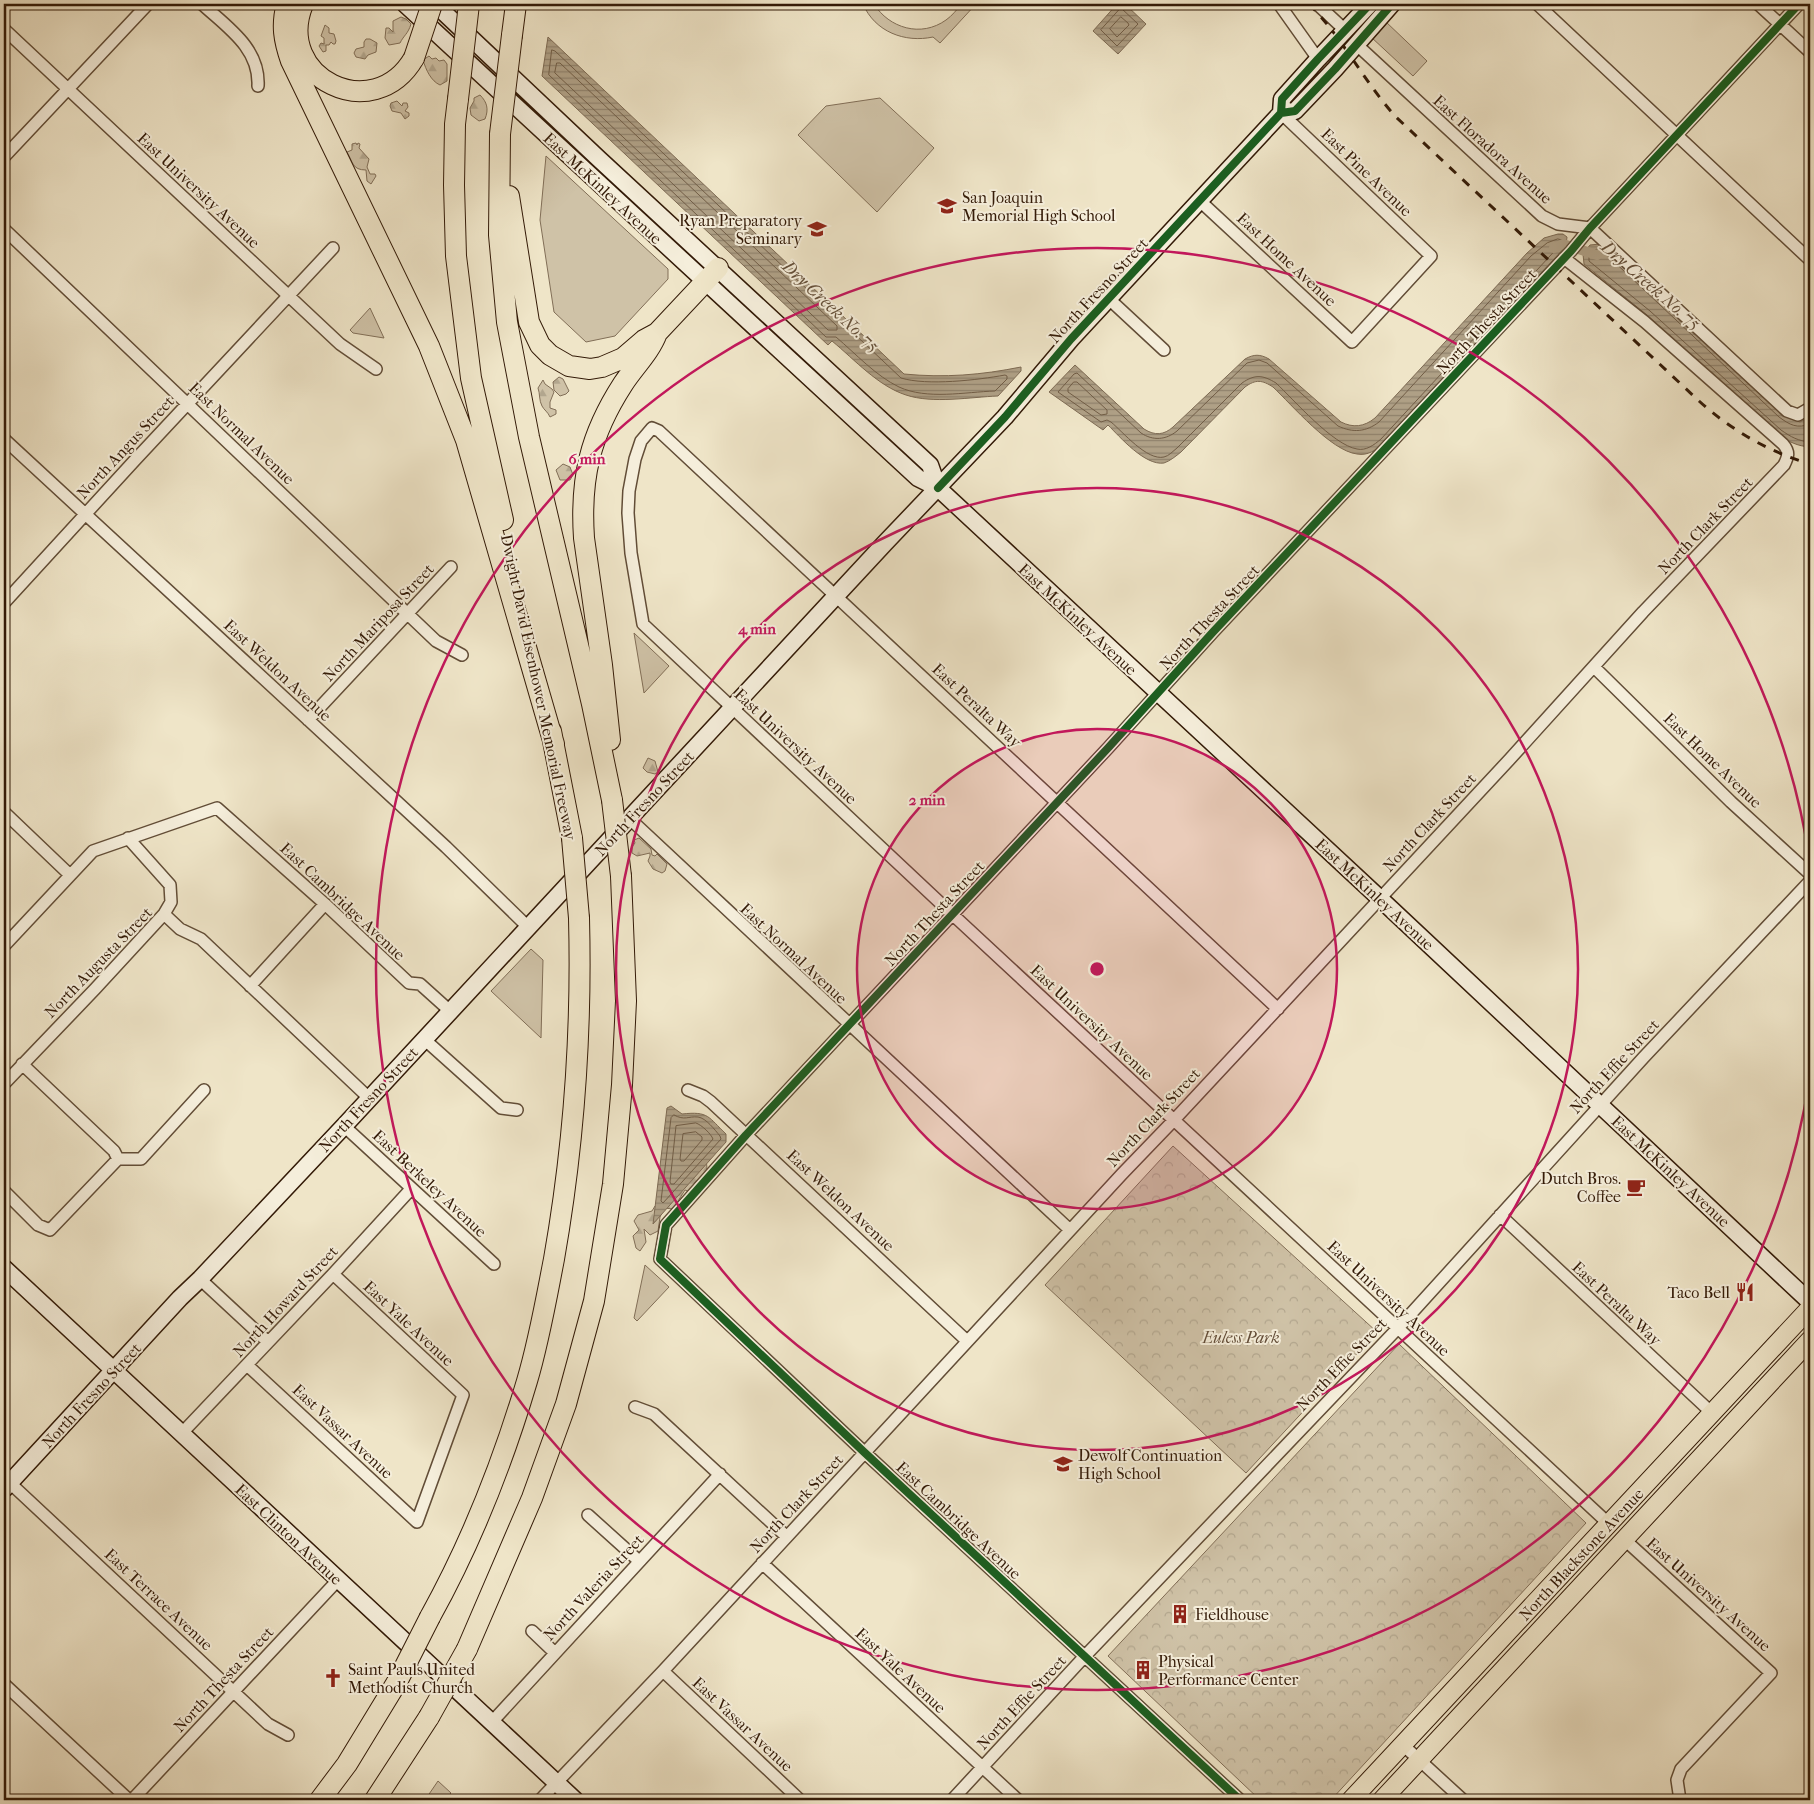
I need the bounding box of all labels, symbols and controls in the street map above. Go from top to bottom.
street label: East Floradora Avenue [1429,91,1556,208]
street label: East Pine Avenue [1317,124,1416,221]
street label: East University Avenue [133,129,264,252]
street label: East McKinley Avenue [540,129,666,248]
place label: San Joaquin Memorial High School [962,188,1116,225]
school or university icon: San Joaquin Memorial High School [936,195,958,217]
street label: East Home Avenue [1233,208,1340,310]
place label: Ryan Preparatory Seminary [679,211,802,248]
school or university icon: Ryan Preparatory Seminary [806,218,828,240]
street label: North Fresno Street [1045,234,1152,347]
water label: Dry Creek No. 75 [1596,236,1705,334]
water label: Dry Creek No. 75 [777,255,884,357]
street label: North Thesta Street [1433,264,1540,378]
street label: East Normal Avenue [185,378,298,489]
street label: North Angus Street [73,392,178,503]
text: 6 min [569,450,606,468]
street label: North Clark Street [1654,472,1757,578]
street label: Dwight David Eisenhower Memorial Freeway [497,532,580,842]
street label: North Mariposa Street [319,559,438,685]
street label: East McKinley Avenue [1015,560,1141,679]
street label: North Thesta Street [1156,560,1263,674]
street label: East Weldon Avenue [220,616,335,725]
text: 4 min [737,620,776,638]
street label: East Peralta Way [928,659,1025,752]
street label: East University Avenue [730,685,861,808]
street label: East Home Avenue [1660,709,1766,812]
street label: North Fresno Street [591,747,698,860]
street label: North Clark Street [1379,769,1480,876]
text: 2 min [909,791,946,809]
street label: East McKinley Avenue [1312,835,1438,954]
street label: East Cambridge Avenue [276,839,409,964]
street label: North Thesta Street [881,856,988,970]
street label: East Normal Avenue [736,899,851,1008]
street label: North Augusta Street [41,903,156,1022]
centre of rings [1088,960,1106,978]
street label: East University Avenue [1026,961,1157,1084]
street label: North Effie Street [1566,1015,1663,1118]
street label: North Fresno Street [315,1043,422,1156]
street label: North Clark Street [1103,1064,1204,1171]
street label: East McKinley Avenue [1608,1112,1734,1231]
street label: East Berkeley Avenue [369,1126,491,1241]
street label: East Weldon Avenue [783,1146,898,1255]
place label: Dutch Bros. Coffee [1540,1169,1621,1206]
cafe icon: Dutch Bros. Coffee [1625,1176,1647,1198]
street label: East University Avenue [1323,1237,1454,1360]
street label: North Howard Street [229,1242,342,1361]
street label: East Peralta Way [1568,1257,1665,1350]
street label: East Yale Avenue [360,1277,458,1370]
restaurant icon: Taco Bell [1734,1281,1756,1303]
place label: Taco Bell [1667,1283,1731,1302]
street label: North Effie Street [1292,1314,1391,1415]
park label: Euless Park [1201,1328,1280,1347]
street label: North Fresno Street [38,1339,145,1452]
street label: East Vassar Avenue [289,1380,397,1483]
place label: Dewolf Continuation High School [1078,1446,1223,1483]
street label: North Clark Street [746,1450,847,1557]
school or university icon: Dewolf Continuation High School [1052,1453,1074,1475]
street label: East Cambridge Avenue [892,1458,1025,1583]
street label: East Clinton Avenue [231,1480,346,1589]
street label: North Blackstone Avenue [1515,1484,1648,1624]
street label: North Valeria Street [539,1530,648,1644]
street label: East University Avenue [1643,1534,1775,1655]
street label: East Terrace Avenue [101,1544,217,1654]
building icon: Fieldhouse [1169,1603,1191,1625]
place label: Fieldhouse [1195,1605,1269,1624]
street label: North Thesta Street [170,1622,277,1736]
street label: East Yale Avenue [852,1624,950,1717]
street label: North Effie Street [973,1651,1070,1754]
place label: Physical Performance Center [1158,1652,1299,1689]
building icon: Physical Performance Center [1132,1659,1154,1681]
place label: Saint Pauls United Methodist Church [348,1660,475,1697]
church icon: Saint Pauls United Methodist Church [322,1667,344,1689]
street label: East Vassar Avenue [689,1673,797,1776]

